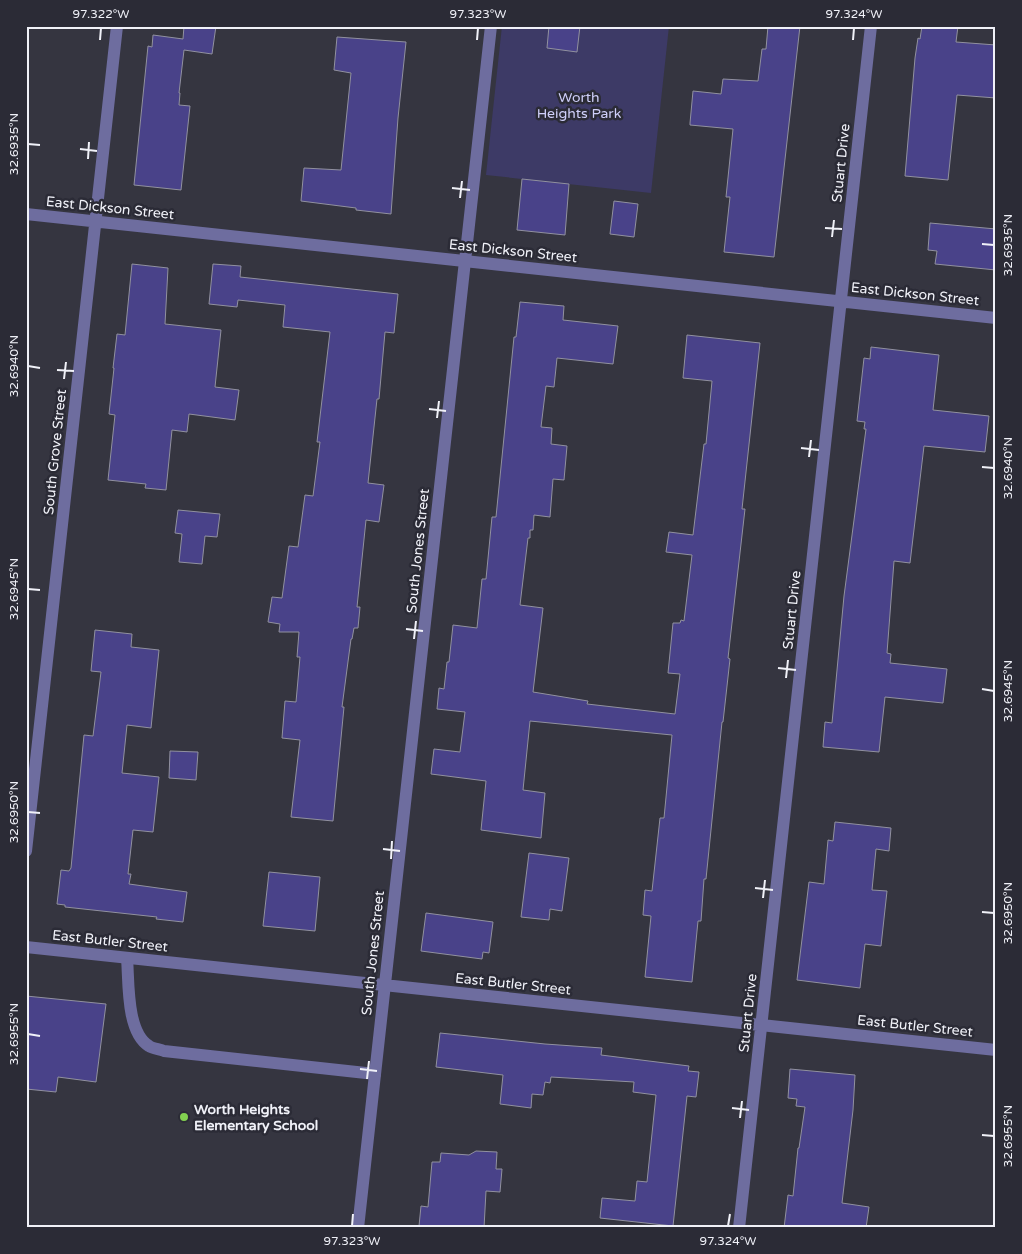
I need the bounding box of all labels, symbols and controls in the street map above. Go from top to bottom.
text: 97.322°W [73,7,129,21]
text: 97.323°W [450,7,506,21]
text: 97.324°W [826,7,882,21]
park label: Worth Heights Park [537,89,622,122]
text: 32.6935°N [7,113,21,175]
street label: Stuart Drive [828,123,854,203]
street label: East Dickson Street [45,193,176,223]
text: 32.6935°N [1001,214,1015,276]
street label: East Dickson Street [448,236,579,266]
street label: East Dickson Street [850,279,981,309]
text: 32.6940°N [7,335,21,397]
street label: South Grove Street [40,388,70,516]
text: 32.6940°N [1001,437,1015,499]
street label: South Jones Street [403,487,433,614]
text: 32.6945°N [7,558,21,620]
street label: Stuart Drive [779,570,805,650]
text: 32.6945°N [1001,660,1015,722]
text: 32.6950°N [7,781,21,843]
text: 32.6950°N [1001,882,1015,944]
street label: South Jones Street [358,889,388,1016]
street label: East Butler Street [51,926,169,956]
street label: East Butler Street [454,969,572,999]
street label: Stuart Drive [735,973,761,1053]
text: 32.6955°N [7,1003,21,1065]
street label: East Butler Street [856,1011,974,1041]
place label: Worth Heights Elementary School [194,1101,318,1134]
text: 32.6955°N [1001,1105,1015,1167]
marker: Worth Heights Elementary School [178,1111,190,1123]
text: 97.323°W [324,1234,380,1248]
text: 97.324°W [700,1234,756,1248]

